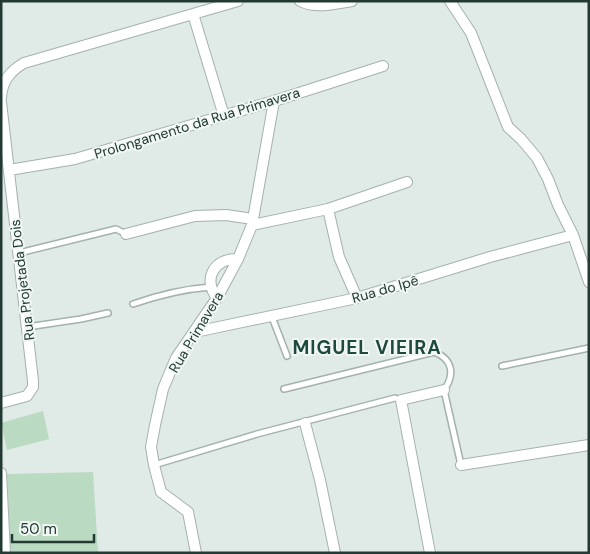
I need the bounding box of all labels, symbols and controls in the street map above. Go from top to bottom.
street label: Prolongamento da Rua Primavera [92,83,302,163]
street label: Rua Projetada Dois [6,219,38,341]
street label: Rua do Ipê [350,271,420,307]
street label: Rua Primavera [165,288,227,376]
district label: MIGUEL VIEIRA [292,335,442,360]
scale bar [12,512,95,544]
text: 50 m [20,519,57,539]

